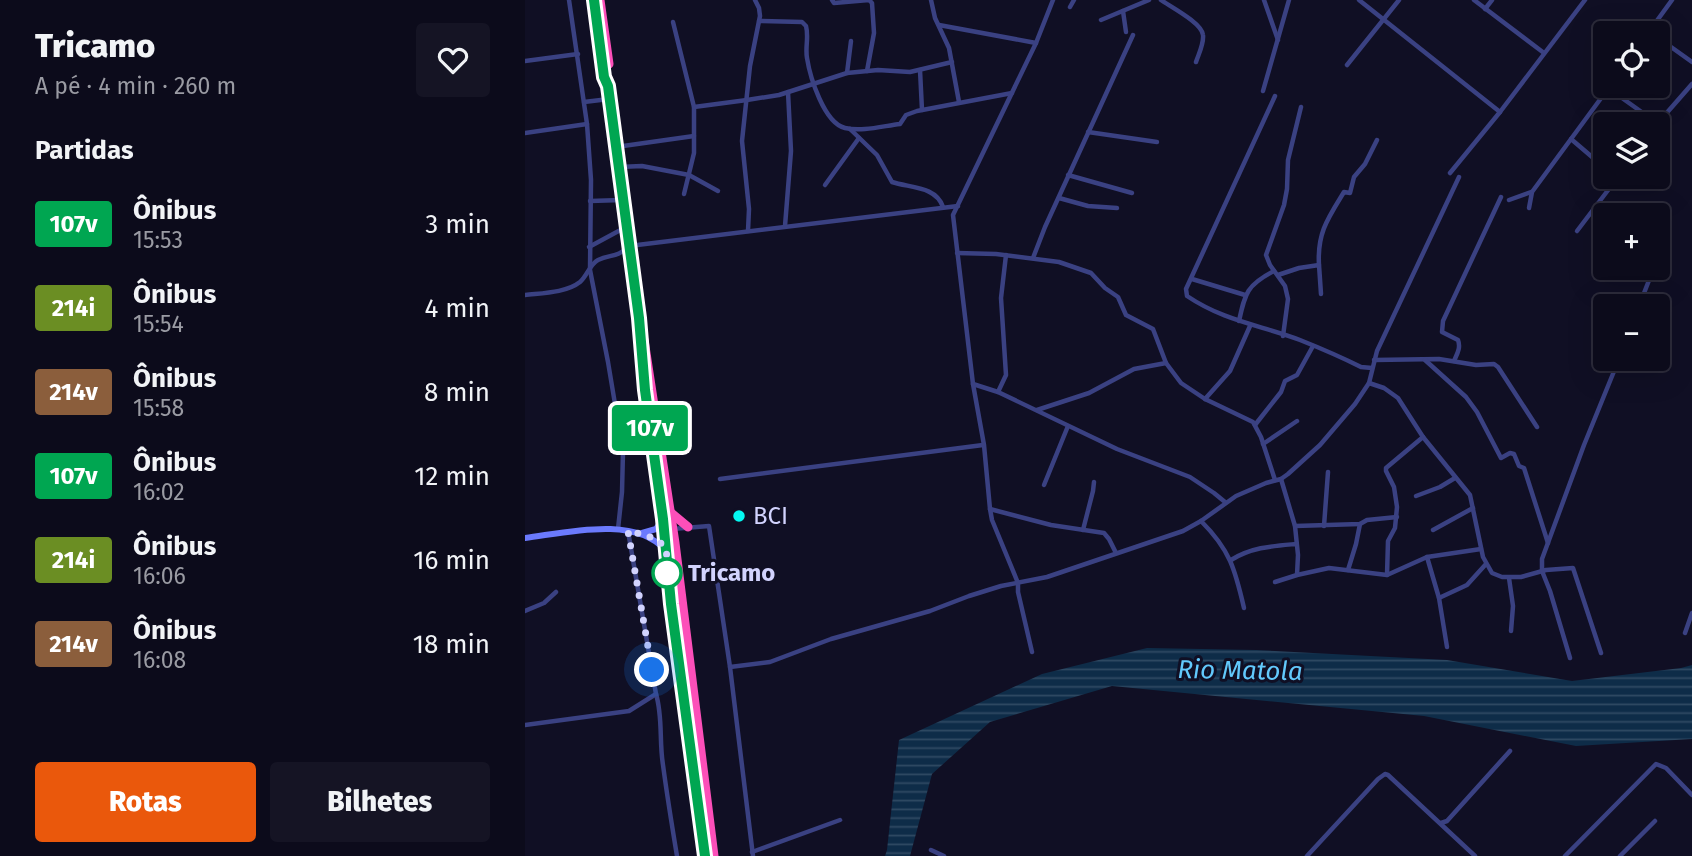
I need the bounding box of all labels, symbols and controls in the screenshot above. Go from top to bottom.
map controls [1593,21,1670,371]
button: locate [1593,21,1670,98]
button: heart [416,23,490,97]
text: Tricamo [35,26,155,66]
text: A pé · 4 min · 260 m [35,72,236,100]
button: layers [1593,112,1670,189]
text: Partidas [35,135,133,166]
text: Ônibus [133,195,216,226]
button: + [1593,203,1670,280]
text: 3 min [425,209,490,240]
text: 107v [49,210,98,238]
text: 15:53 [133,226,183,254]
text: Ônibus [133,279,216,310]
text: 4 min [424,293,490,324]
text: 214i [52,294,95,322]
button: − [1593,294,1670,371]
text: 15:54 [133,310,184,338]
text: Ônibus [133,363,216,394]
text: 8 min [424,377,490,408]
text: 214v [49,378,98,406]
text: 15:58 [133,394,184,422]
line badge: 107v [601,405,699,451]
text: 107v [626,414,674,442]
text: Ônibus [133,447,216,478]
text: 12 min [414,461,490,492]
text: 107v [49,462,98,490]
text: 16:02 [133,478,185,506]
place label: BCI [753,502,788,530]
marker: BCI [731,508,747,524]
text: Ônibus [133,531,216,562]
text: 16 min [413,545,490,576]
text: 214i [52,546,95,574]
marker: Tricamo [652,558,682,588]
place label: Tricamo [688,559,775,587]
text: 16:06 [133,562,186,590]
text: Ônibus [133,615,216,646]
text: 18 min [413,629,490,660]
text: 214v [49,630,98,658]
text: 16:08 [133,646,186,674]
your location [634,652,669,687]
water label: Rio Matola [1177,654,1303,687]
button: Rotas [35,762,256,842]
button: Bilhetes [270,762,490,842]

